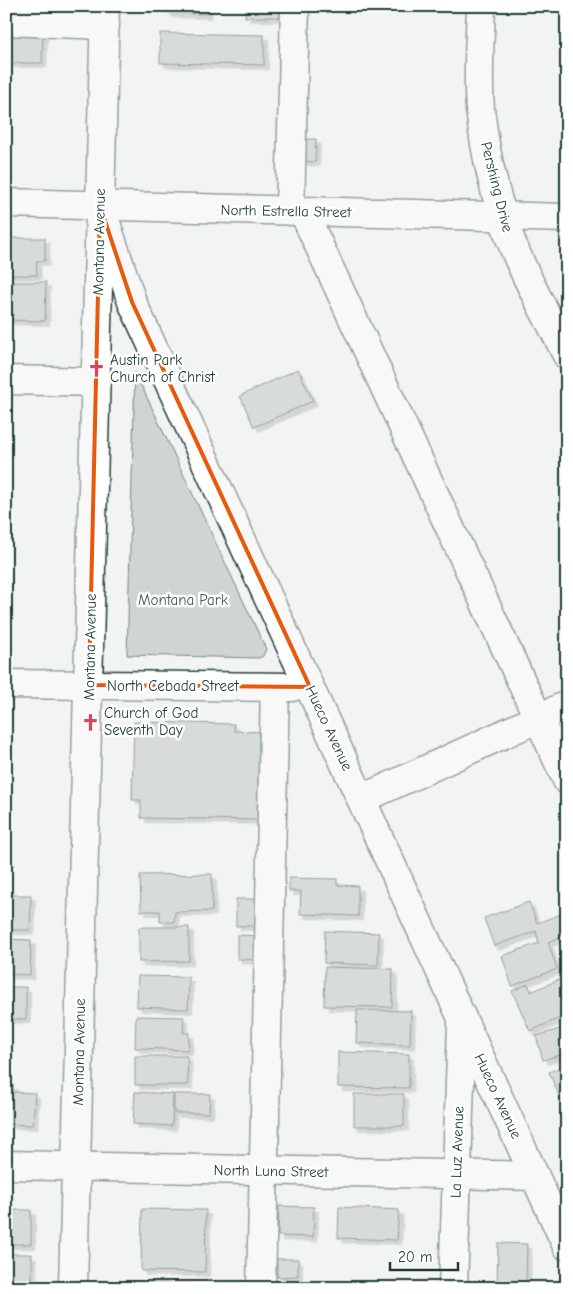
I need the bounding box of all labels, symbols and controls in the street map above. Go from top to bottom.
street label: Pershing Drive [477,140,517,235]
street label: Montana Avenue [89,188,109,296]
street label: North Estrella Street [220,201,352,221]
place label: Austin Park Church of Christ [110,351,216,386]
church icon: Austin Park Church of Christ [86,359,106,379]
park label: Montana Park [138,591,229,609]
street label: Montana Avenue [80,593,100,701]
street label: North Cebada Street [107,677,240,695]
street label: Hueco Avenue [301,683,357,774]
place label: Church of God Seventh Day [104,704,198,739]
church icon: Church of God Seventh Day [80,712,100,732]
street label: Montana Avenue [69,998,89,1106]
street label: Hueco Avenue [470,1051,526,1142]
street label: La Luz Avenue [446,1105,468,1198]
street label: North Luna Street [214,1161,329,1181]
scale bar [390,1239,458,1271]
text: 20 m [398,1248,432,1266]

